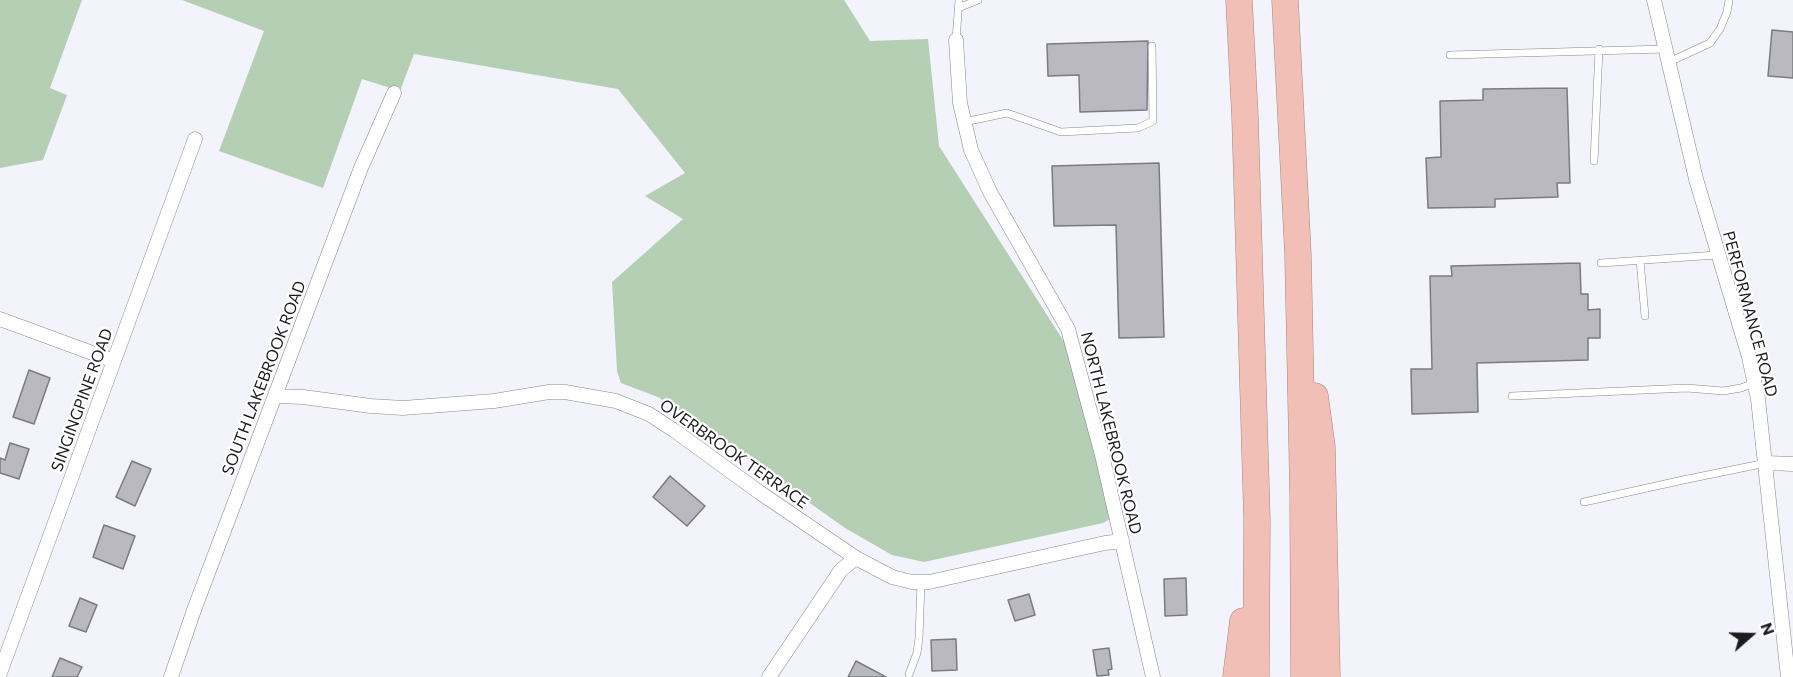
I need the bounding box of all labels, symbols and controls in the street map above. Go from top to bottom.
street label: PERFORMANCE ROAD [1719,229,1781,399]
street label: SOUTH LAKEBROOK ROAD [218,278,310,478]
street label: SINGINGPINE ROAD [47,326,117,474]
street label: NORTH LAKEBROOK ROAD [1077,330,1145,536]
street label: OVERBROOK TERRACE [656,395,812,513]
north arrow [1721,605,1781,665]
text: N [1757,620,1779,638]

